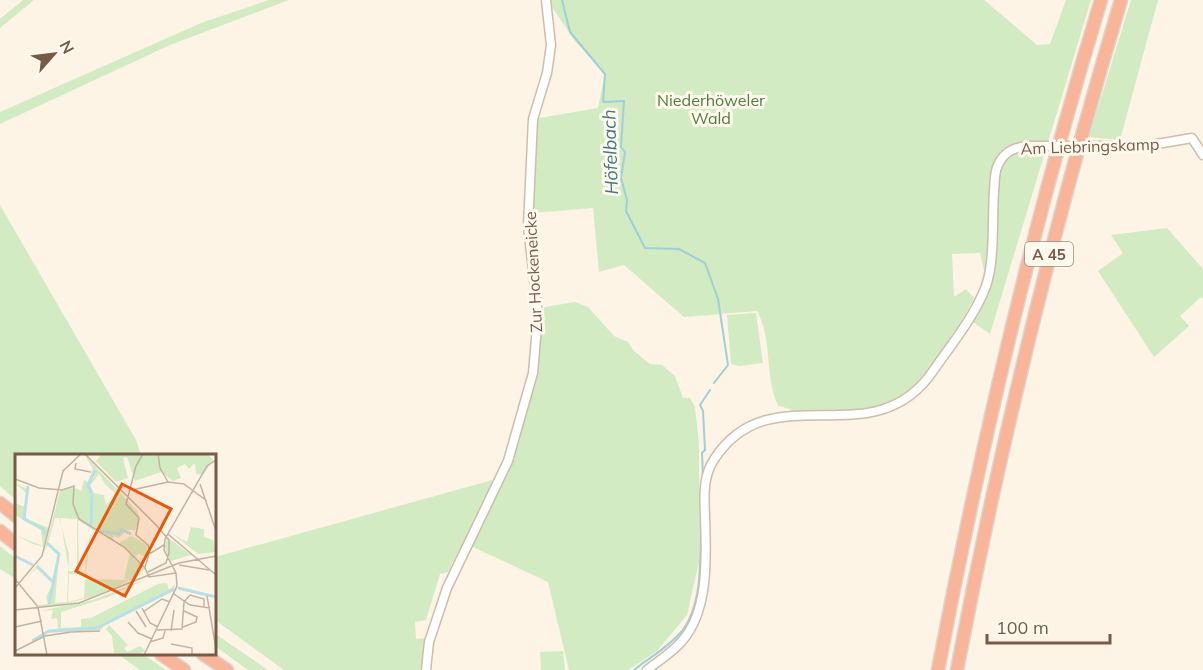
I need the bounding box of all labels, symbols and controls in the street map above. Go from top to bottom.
north arrow [24,24,84,84]
text: N [56,37,79,57]
park label: Niederhöweler Wald [657,90,765,128]
water label: Höfelbach [597,109,623,195]
street label: Am Liebringskamp [1020,134,1160,158]
street label: Zur Hockeneicke [520,211,546,333]
road number: A 45 [1025,242,1073,266]
inset map [15,454,216,655]
scale bar [987,607,1110,645]
text: 100 m [996,616,1049,639]

